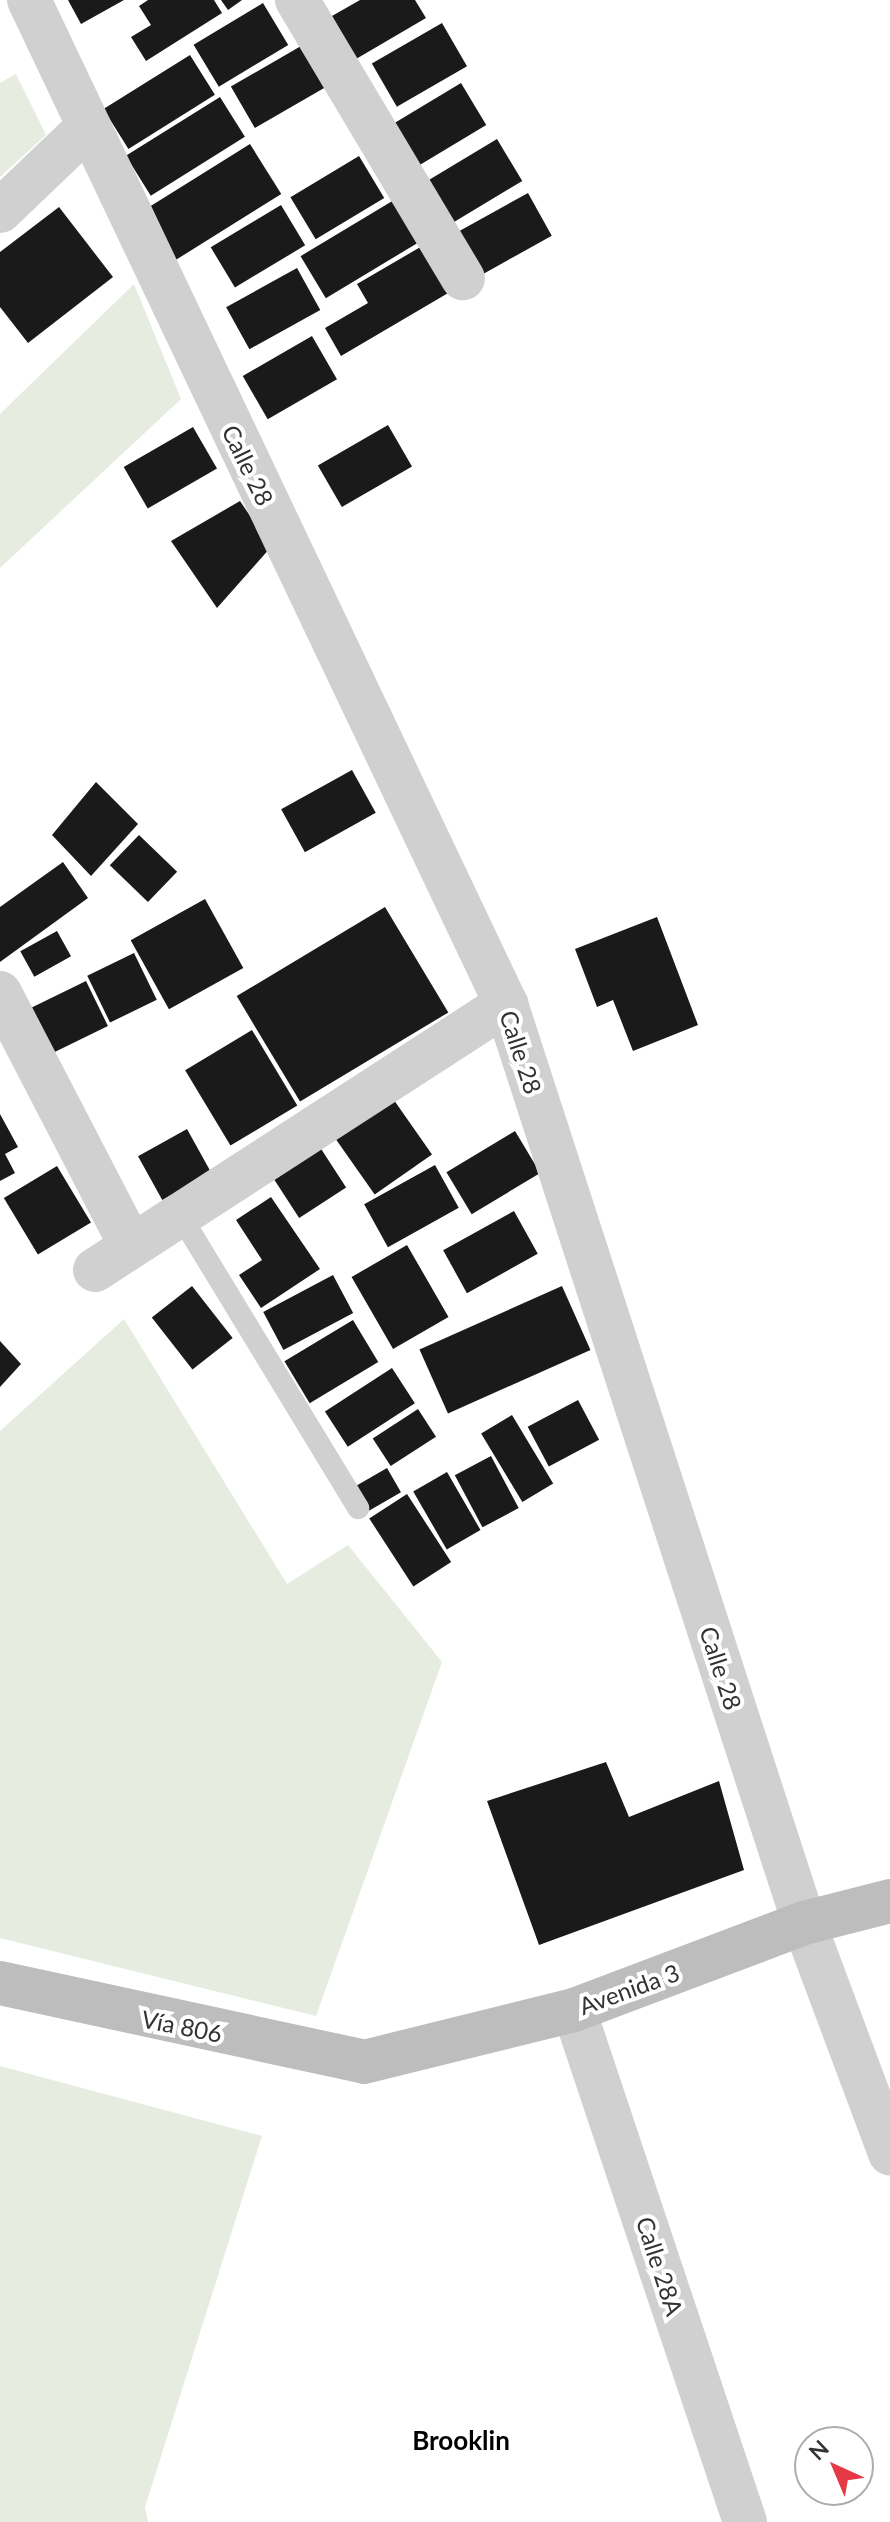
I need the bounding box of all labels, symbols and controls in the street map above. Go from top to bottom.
street label: Calle 28 [216,420,280,510]
street label: Calle 28 [494,1007,548,1097]
street label: Calle 28 [694,1623,748,1713]
street label: Avenida 3 [575,1958,683,2020]
street label: Vía 806 [139,2004,225,2048]
street label: Calle 28A [631,2213,689,2319]
district label: Brooklin [412,2425,510,2457]
north arrow [794,2426,874,2506]
text: N [803,2434,834,2465]

